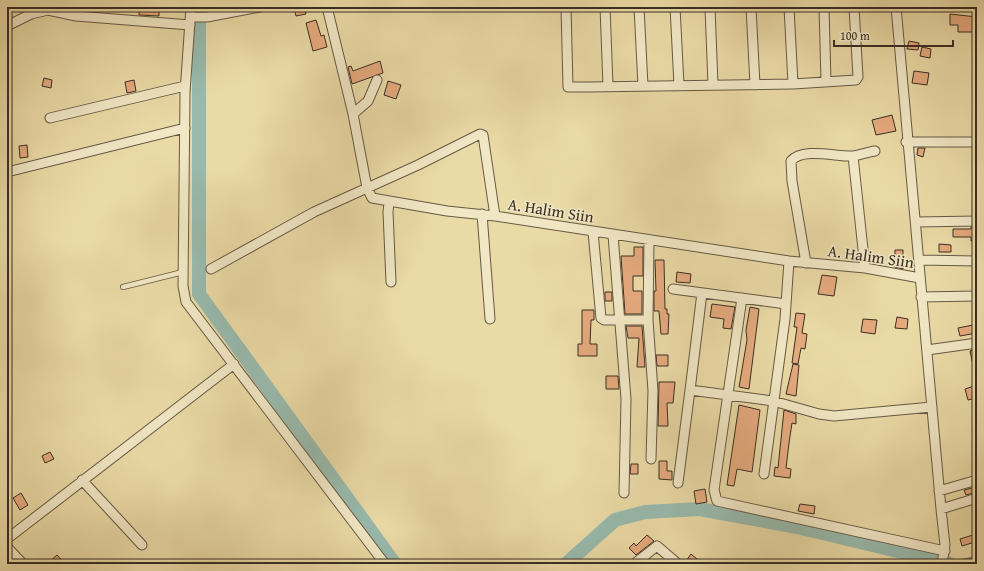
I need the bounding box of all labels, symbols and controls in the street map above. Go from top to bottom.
scale bar [834,22,953,48]
text: 100 m [840,27,870,44]
street label: A. Halim Siin [506,191,596,229]
street label: A. Halim Siin [826,238,916,274]

